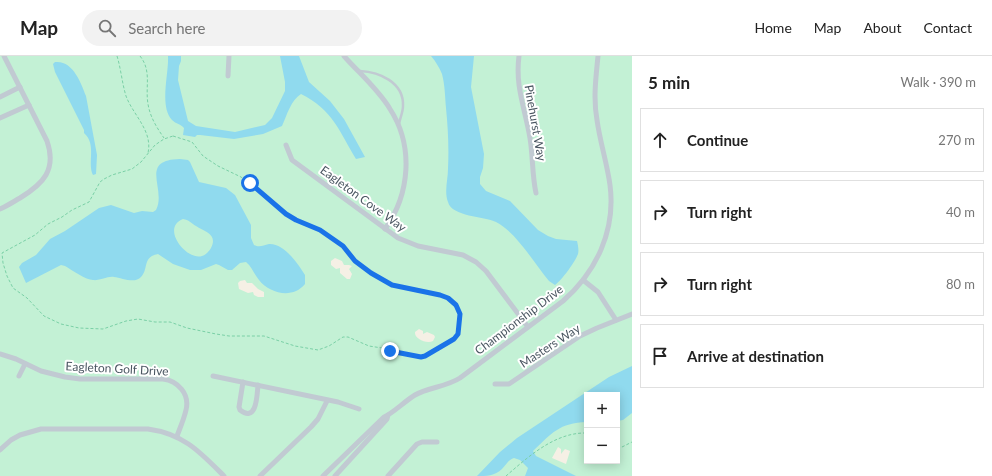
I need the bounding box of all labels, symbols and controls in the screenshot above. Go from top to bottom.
search box [82,10,362,46]
text: Map [20,16,58,39]
icon: search [96,17,118,39]
text: Search here [128,19,206,37]
text: Home [754,19,792,36]
text: Map [814,19,841,36]
text: About [863,19,901,36]
text: Contact [923,19,972,36]
text: 5 min [648,72,690,93]
text: Walk · 390 m [900,74,976,90]
street label: Pinehurst Way [521,84,550,163]
icon: ahead [649,129,671,151]
text: Continue [687,131,748,149]
text: 270 m [938,132,975,148]
street label: Eagleton Cove Way [317,162,410,235]
route start [241,174,259,192]
icon: right [649,201,671,223]
text: Turn right [687,203,752,221]
text: 40 m [946,204,975,220]
icon: right [649,273,671,295]
text: Turn right [687,275,752,293]
text: 80 m [946,276,975,292]
street label: Championship Drive [472,281,566,358]
street label: Masters Way [517,320,583,371]
route end [381,342,399,360]
icon: arrive [649,345,671,367]
text: Arrive at destination [687,347,824,365]
street label: Eagleton Golf Drive [65,358,169,379]
map controls [584,392,620,464]
button: + [584,392,620,428]
button: − [584,428,620,464]

